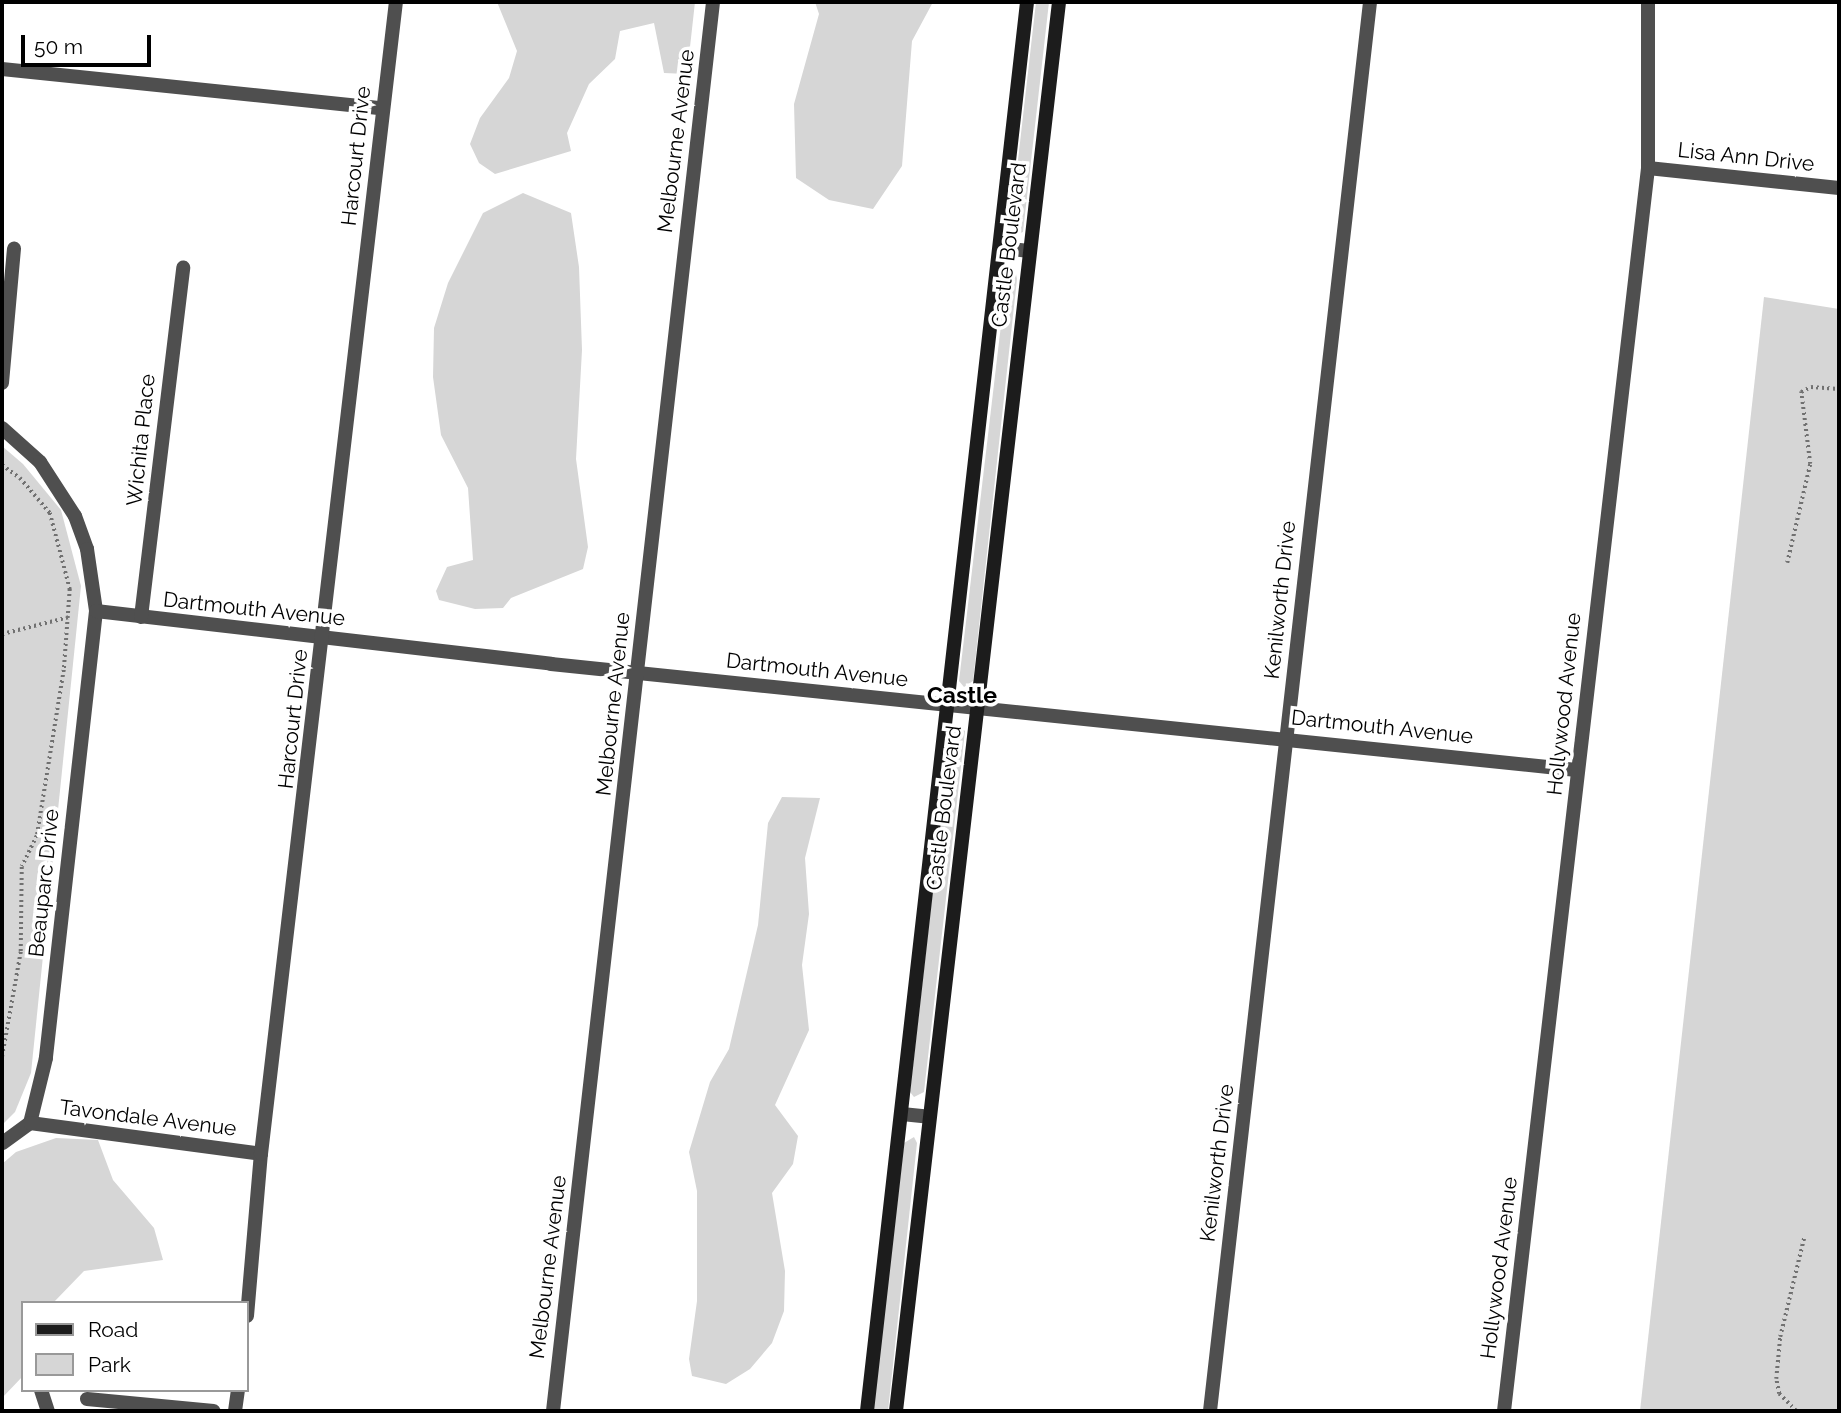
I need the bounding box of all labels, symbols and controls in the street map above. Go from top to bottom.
scale bar [24,21,154,65]
text: 50 m [34,34,83,59]
street label: Melbourne Avenue [652,48,700,234]
street label: Harcourt Drive [336,85,376,227]
street label: Lisa Ann Drive [1676,137,1816,177]
street label: Castle Boulevard [986,161,1032,329]
street label: Wichita Place [122,373,160,507]
street label: Kenilworth Drive [1259,520,1301,680]
street label: Dartmouth Avenue [161,587,347,631]
street label: Melbourne Avenue [591,611,635,797]
street label: Hollywood Avenue [1542,611,1586,797]
street label: Harcourt Drive [273,648,313,790]
street label: Dartmouth Avenue [724,648,910,692]
district label: Castle [927,681,997,709]
street label: Dartmouth Avenue [1289,705,1475,749]
street label: Castle Boulevard [921,724,967,892]
street label: Beauparc Drive [24,808,64,958]
street label: Kenilworth Drive [1195,1083,1239,1243]
street label: Tavondale Avenue [58,1095,238,1141]
street label: Melbourne Avenue [524,1174,572,1360]
street label: Hollywood Avenue [1475,1175,1523,1361]
legend [21,1301,248,1392]
text: Road [88,1317,138,1342]
text: Park [88,1352,131,1377]

